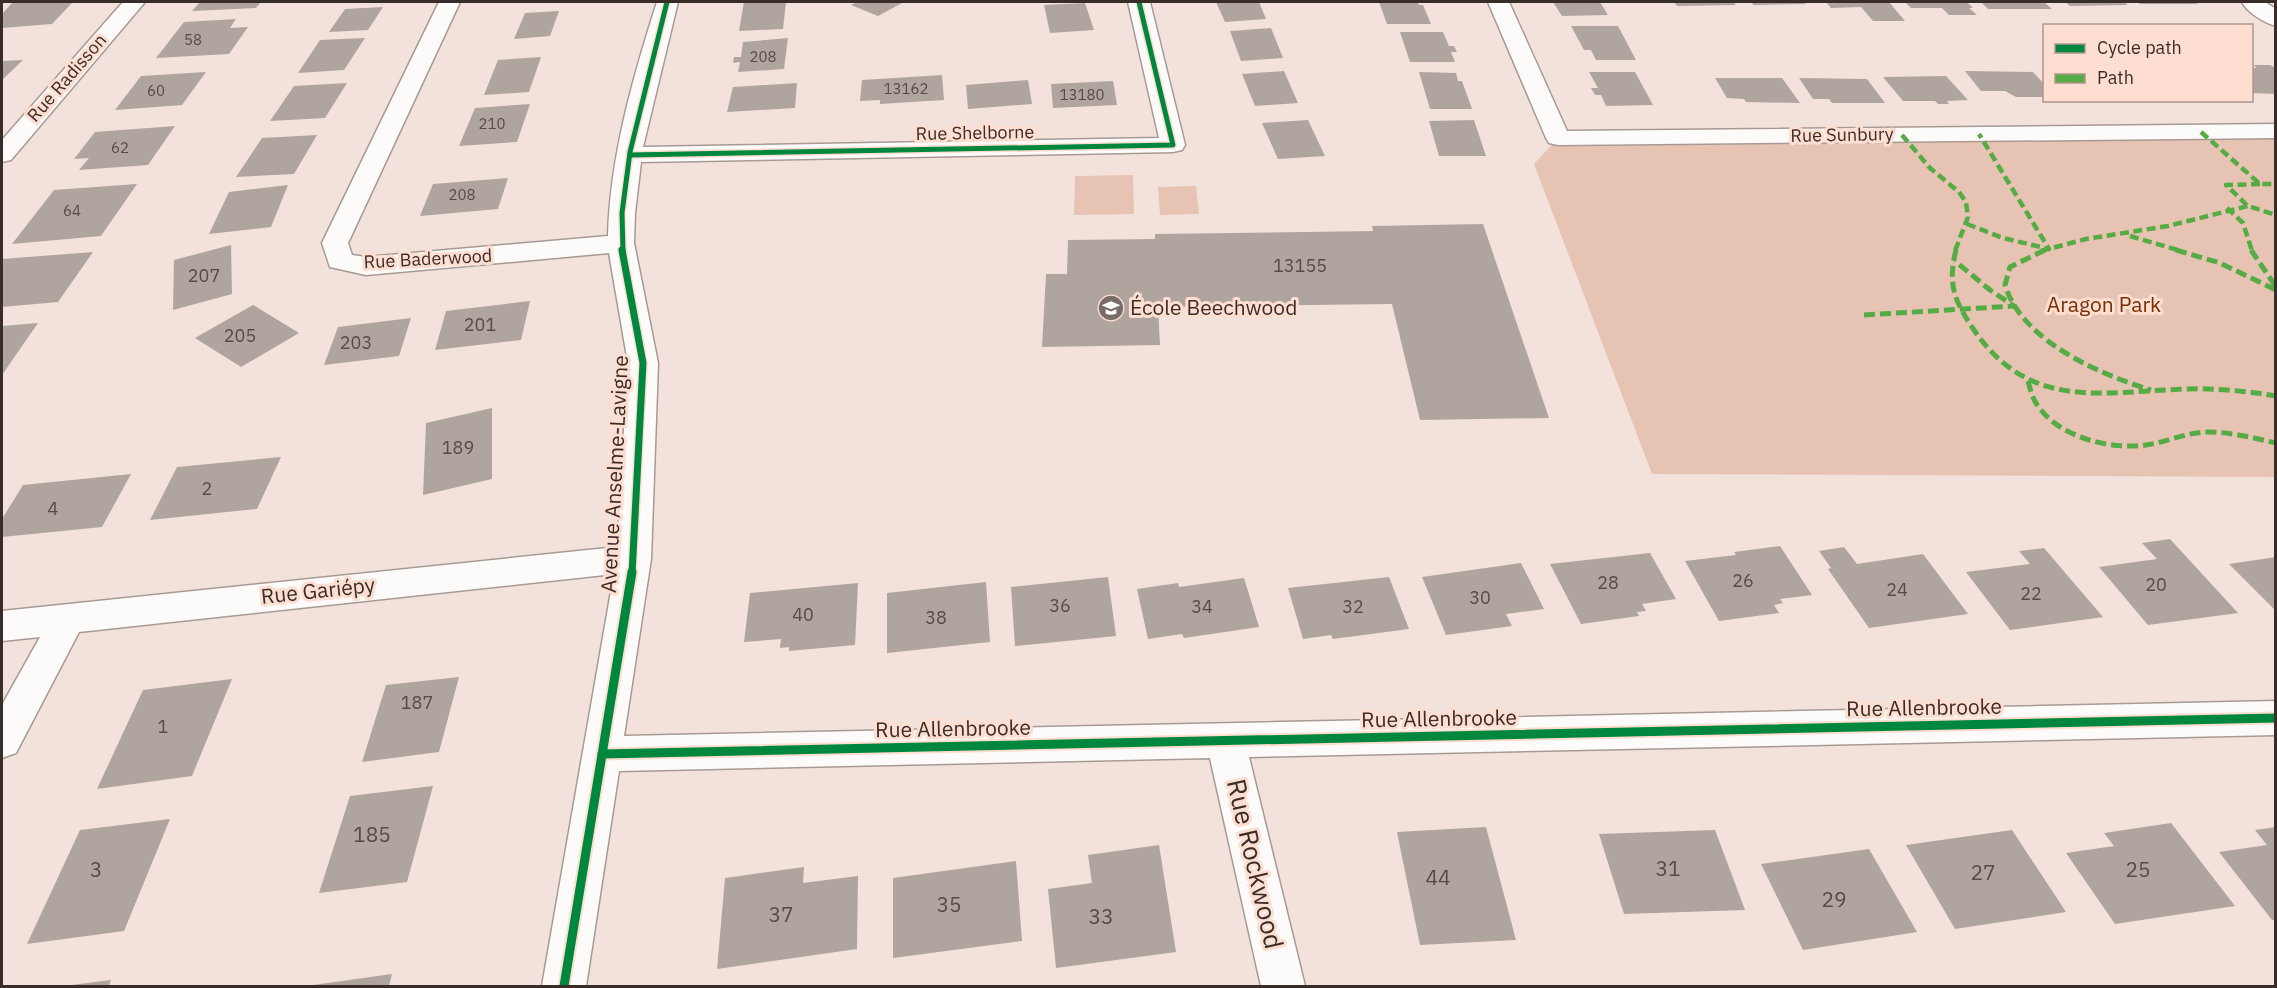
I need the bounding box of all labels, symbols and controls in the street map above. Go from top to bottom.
legend [2043,24,2253,102]
street label: Rue Radisson [22,29,111,127]
house number: 58 [184,30,202,49]
text: Cycle path [2097,36,2182,59]
house number: 208 [749,47,777,66]
text: Path [2097,66,2134,89]
house number: 13162 [883,79,929,98]
house number: 60 [147,81,165,100]
house number: 13180 [1059,85,1105,104]
house number: 210 [478,114,506,133]
street label: Rue Shelborne [916,120,1035,145]
street label: Rue Sunbury [1790,122,1894,147]
house number: 62 [111,138,129,157]
house number: 208 [448,185,476,204]
house number: 64 [63,201,81,220]
street label: Rue Baderwood [363,244,493,273]
house number: 13155 [1273,254,1327,277]
house number: 207 [188,264,220,287]
park label: Aragon Park [2047,290,2161,318]
school or university icon: École Beechwood [1096,293,1126,323]
place label: École Beechwood [1130,293,1297,321]
house number: 201 [464,313,496,336]
house number: 205 [224,324,256,347]
house number: 203 [340,331,372,354]
street label: Avenue Anselme-Lavigne [594,354,634,594]
house number: 189 [442,436,474,459]
house number: 2 [202,477,212,500]
house number: 4 [48,497,59,520]
house number: 26 [1732,569,1754,592]
street label: Rue Gariépy [259,570,377,610]
house number: 28 [1597,571,1619,594]
house number: 20 [2145,573,2167,596]
house number: 24 [1886,578,1908,601]
house number: 22 [2020,582,2042,605]
house number: 30 [1469,586,1491,609]
house number: 36 [1049,594,1071,617]
house number: 34 [1191,595,1213,618]
house number: 32 [1342,595,1364,618]
house number: 40 [792,603,814,626]
house number: 38 [925,606,947,629]
house number: 187 [401,691,433,714]
street label: Rue Allenbrooke [1846,692,2002,722]
street label: Rue Allenbrooke [1361,703,1517,733]
street label: Rue Allenbrooke [875,713,1031,743]
house number: 1 [158,715,168,738]
street label: Rue Rockwood [1220,775,1292,952]
house number: 185 [353,820,391,848]
house number: 31 [1655,854,1681,882]
house number: 3 [90,855,102,883]
house number: 25 [2125,855,2151,883]
house number: 27 [1970,858,1996,886]
house number: 44 [1425,863,1451,891]
house number: 29 [1821,885,1847,913]
house number: 35 [936,890,962,918]
house number: 37 [768,900,794,928]
house number: 33 [1088,902,1114,930]

